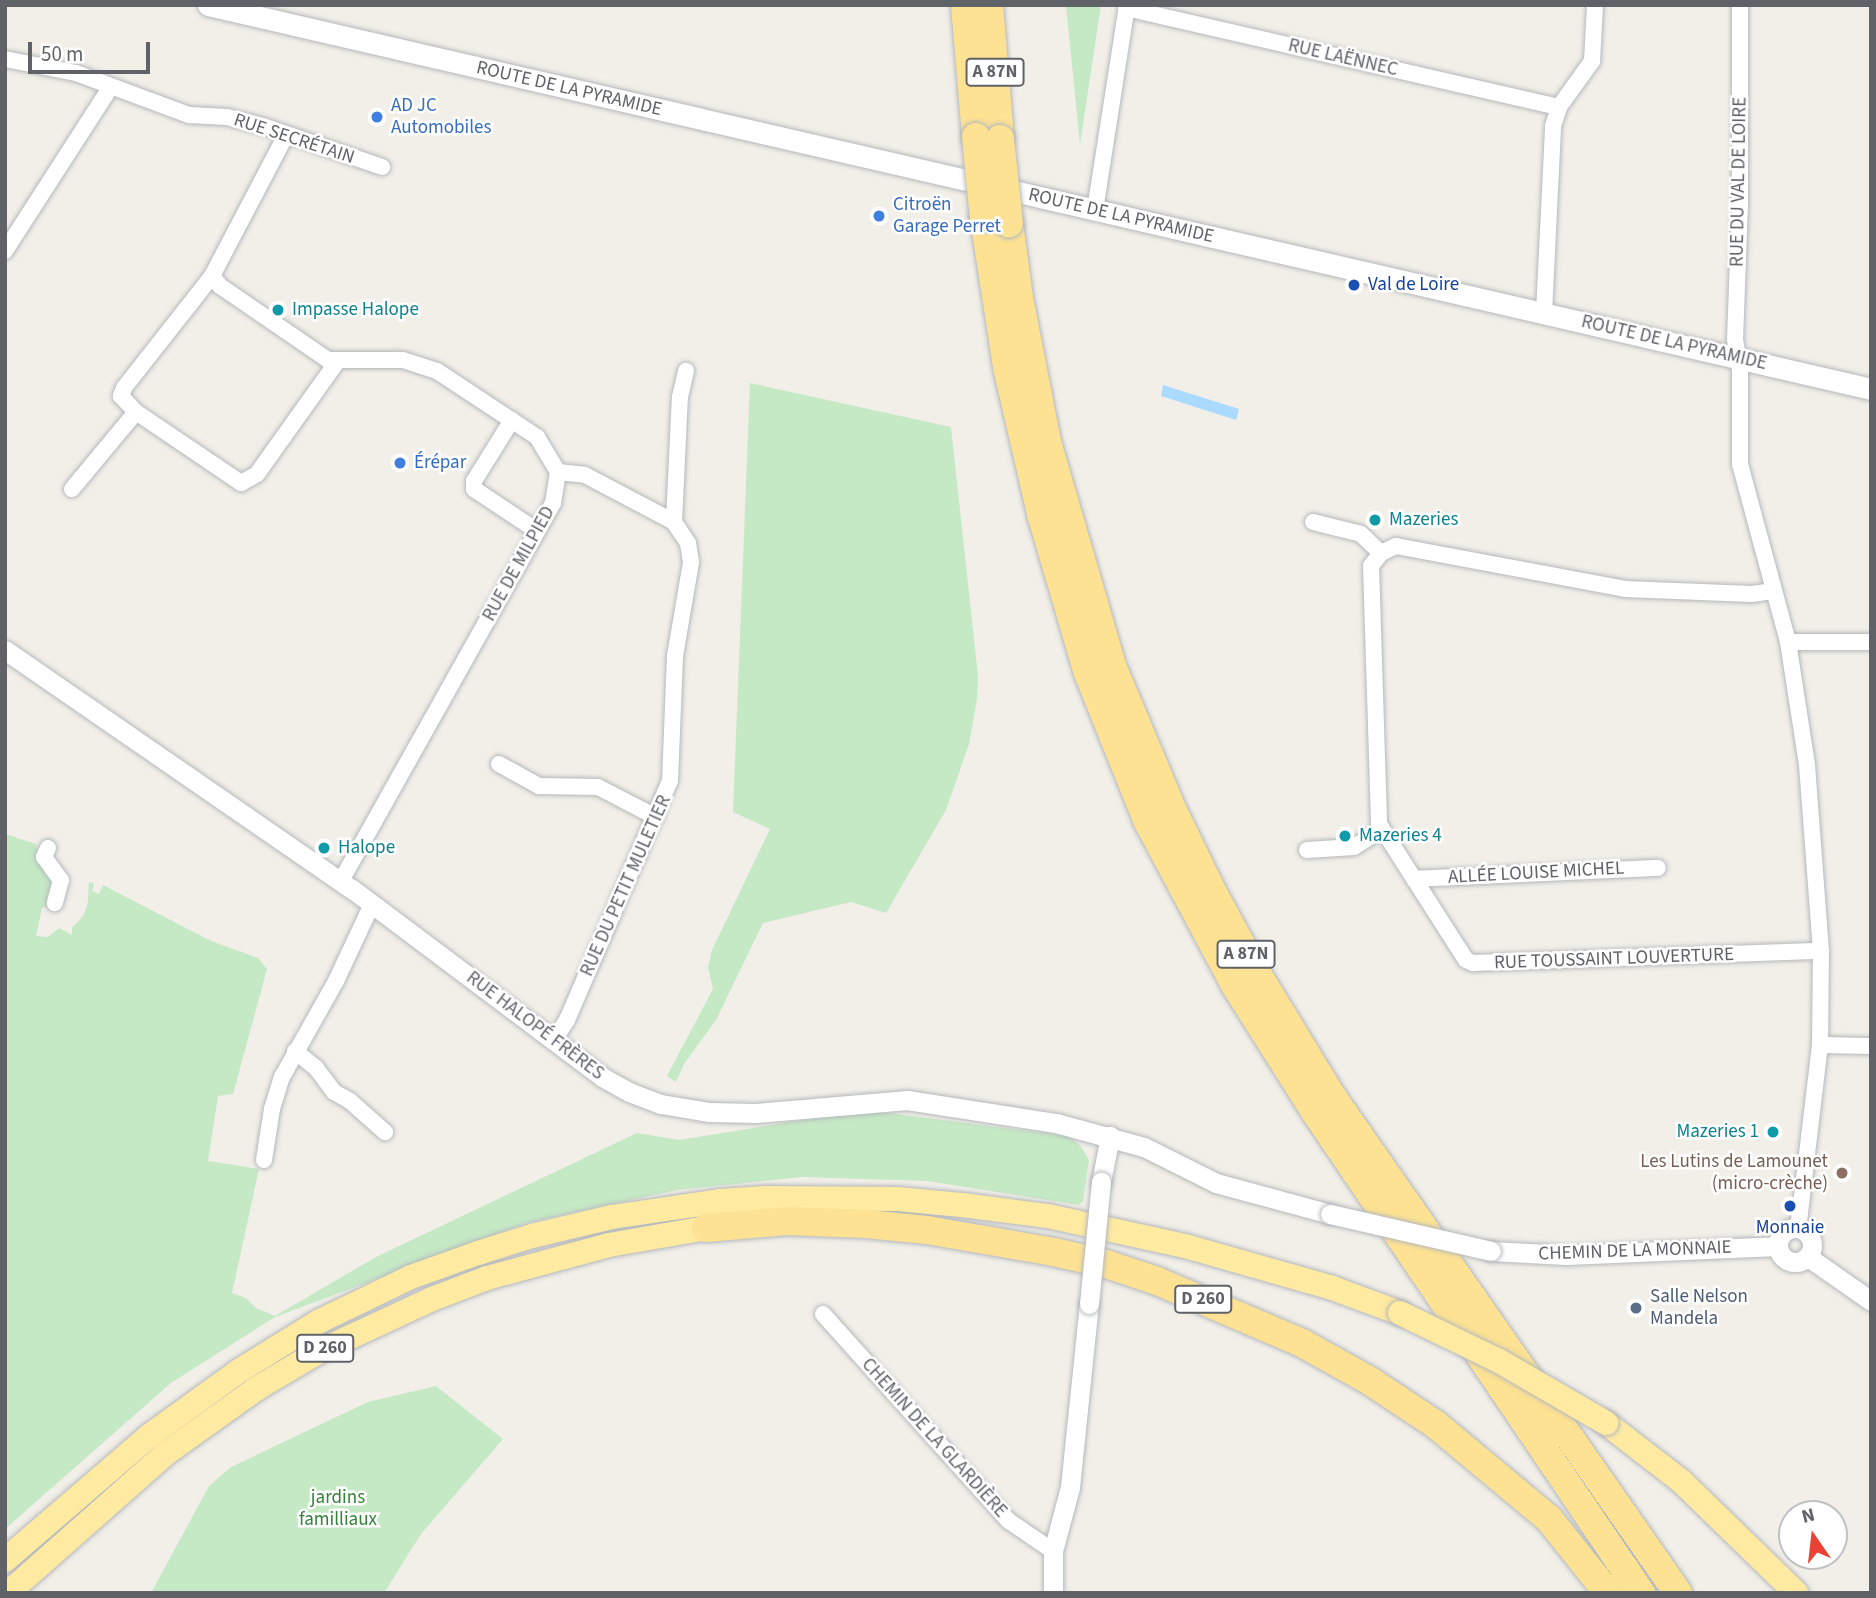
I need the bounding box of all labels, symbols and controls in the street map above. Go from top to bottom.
scale bar [32,28,154,72]
street label: RUE LAËNNEC [1286,34,1400,82]
text: 50 m [41,39,83,69]
street label: ROUTE DE LA PYRAMIDE [474,57,664,121]
road number: A 87N [965,58,1025,86]
place label: AD JC Automobiles [391,95,491,139]
street label: RUE DU VAL DE LOIRE [1726,97,1752,267]
street label: RUE SECRÉTAIN [231,109,357,169]
marker: AD JC Automobiles [369,109,385,125]
street label: ROUTE DE LA PYRAMIDE [1026,184,1216,248]
place label: Citroën Garage Perret [893,194,1001,238]
marker: Citroën Garage Perret [871,208,887,224]
place label: Val de Loire [1368,274,1459,296]
marker: Val de Loire [1346,277,1362,293]
place label: Impasse Halope [292,299,419,321]
marker: Impasse Halope [270,302,286,318]
street label: ROUTE DE LA PYRAMIDE [1579,311,1769,375]
place label: Érépar [414,452,466,474]
marker: Érépar [392,455,408,471]
street label: RUE DE MILPIED [478,503,560,625]
place label: Mazeries [1389,509,1458,531]
marker: Mazeries [1367,512,1383,528]
street label: RUE DU PETIT MULETIER [576,792,676,980]
place label: Mazeries 4 [1359,825,1442,847]
marker: Mazeries 4 [1337,828,1353,844]
place label: Halope [338,837,395,859]
marker: Halope [316,840,332,856]
street label: ALLÉE LOUISE MICHEL [1447,857,1625,889]
road number: A 87N [1216,939,1276,968]
street label: RUE TOUSSAINT LOUVERTURE [1494,943,1734,975]
street label: RUE HALOPÉ FRÈRES [462,967,608,1085]
place label: Mazeries 1 [1676,1121,1759,1143]
marker: Mazeries 1 [1765,1124,1781,1140]
place label: Les Lutins de Lamounet (micro-crèche) [1640,1151,1828,1195]
marker: Les Lutins de Lamounet (micro-crèche) [1834,1165,1850,1181]
marker: Monnaie [1782,1198,1798,1214]
place label: Monnaie [1756,1217,1824,1239]
street label: CHEMIN DE LA MONNAIE [1538,1236,1732,1266]
road number: D 260 [1173,1284,1233,1314]
place label: Salle Nelson Mandela [1650,1286,1748,1330]
marker: Salle Nelson Mandela [1628,1300,1644,1316]
road number: D 260 [295,1334,355,1363]
street label: CHEMIN DE LA GLARDIÈRE [856,1354,1012,1522]
park label: jardins familliaux [299,1487,377,1531]
north arrow [1778,1500,1848,1570]
text: N [1799,1501,1818,1531]

